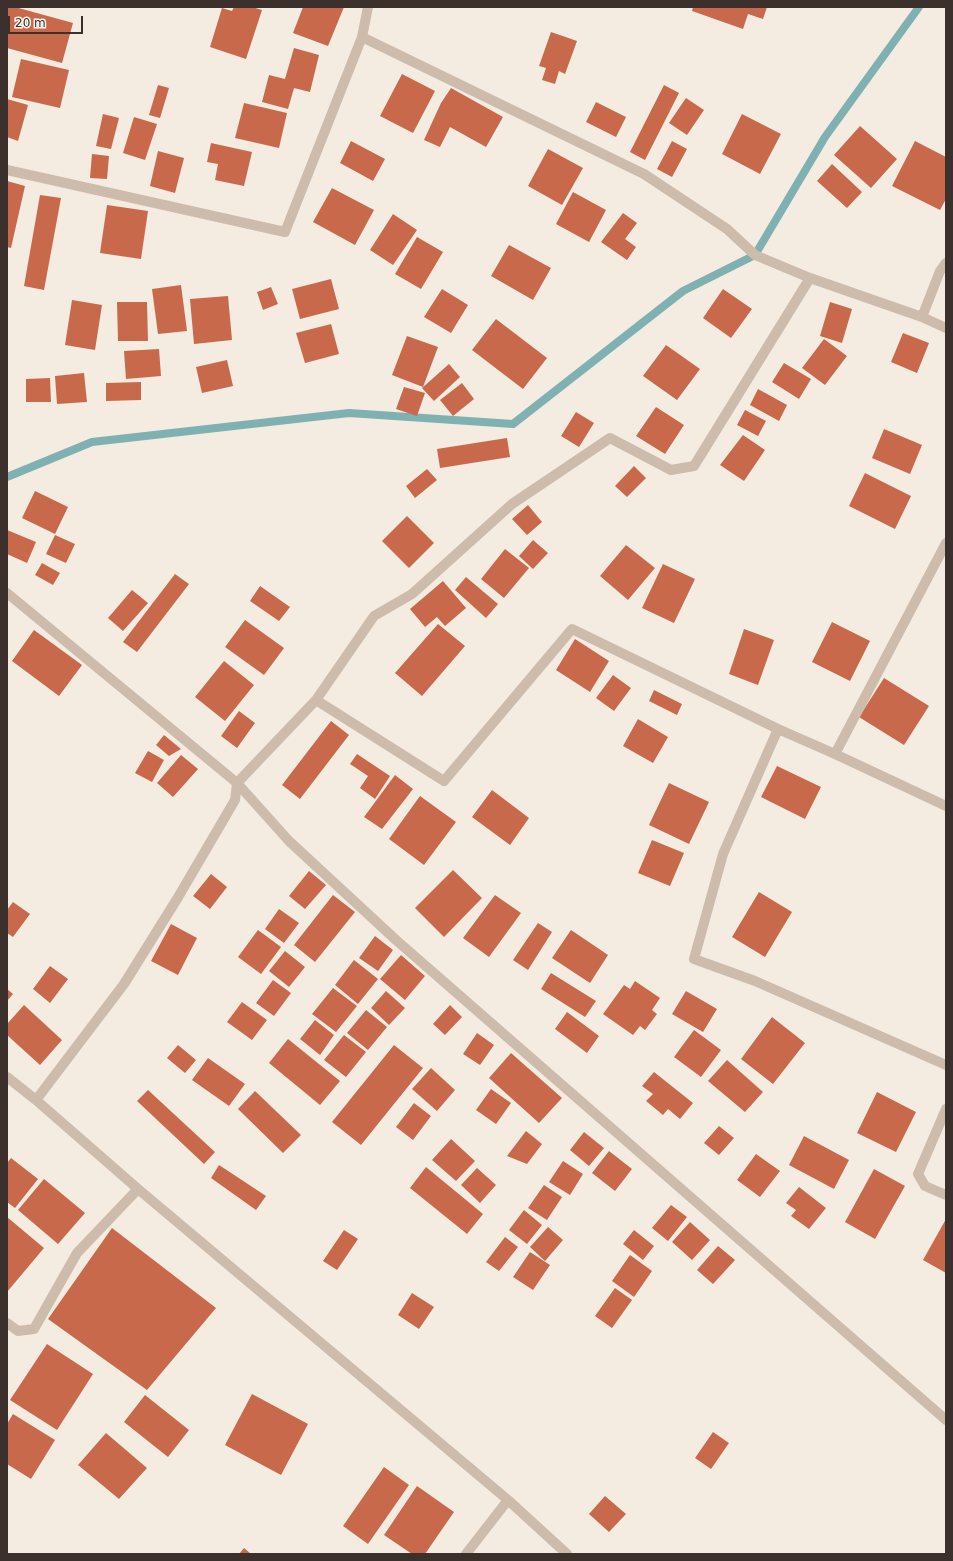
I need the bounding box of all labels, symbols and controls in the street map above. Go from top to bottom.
scale bar [10,8,85,34]
text: 20 m [15,16,46,30]

